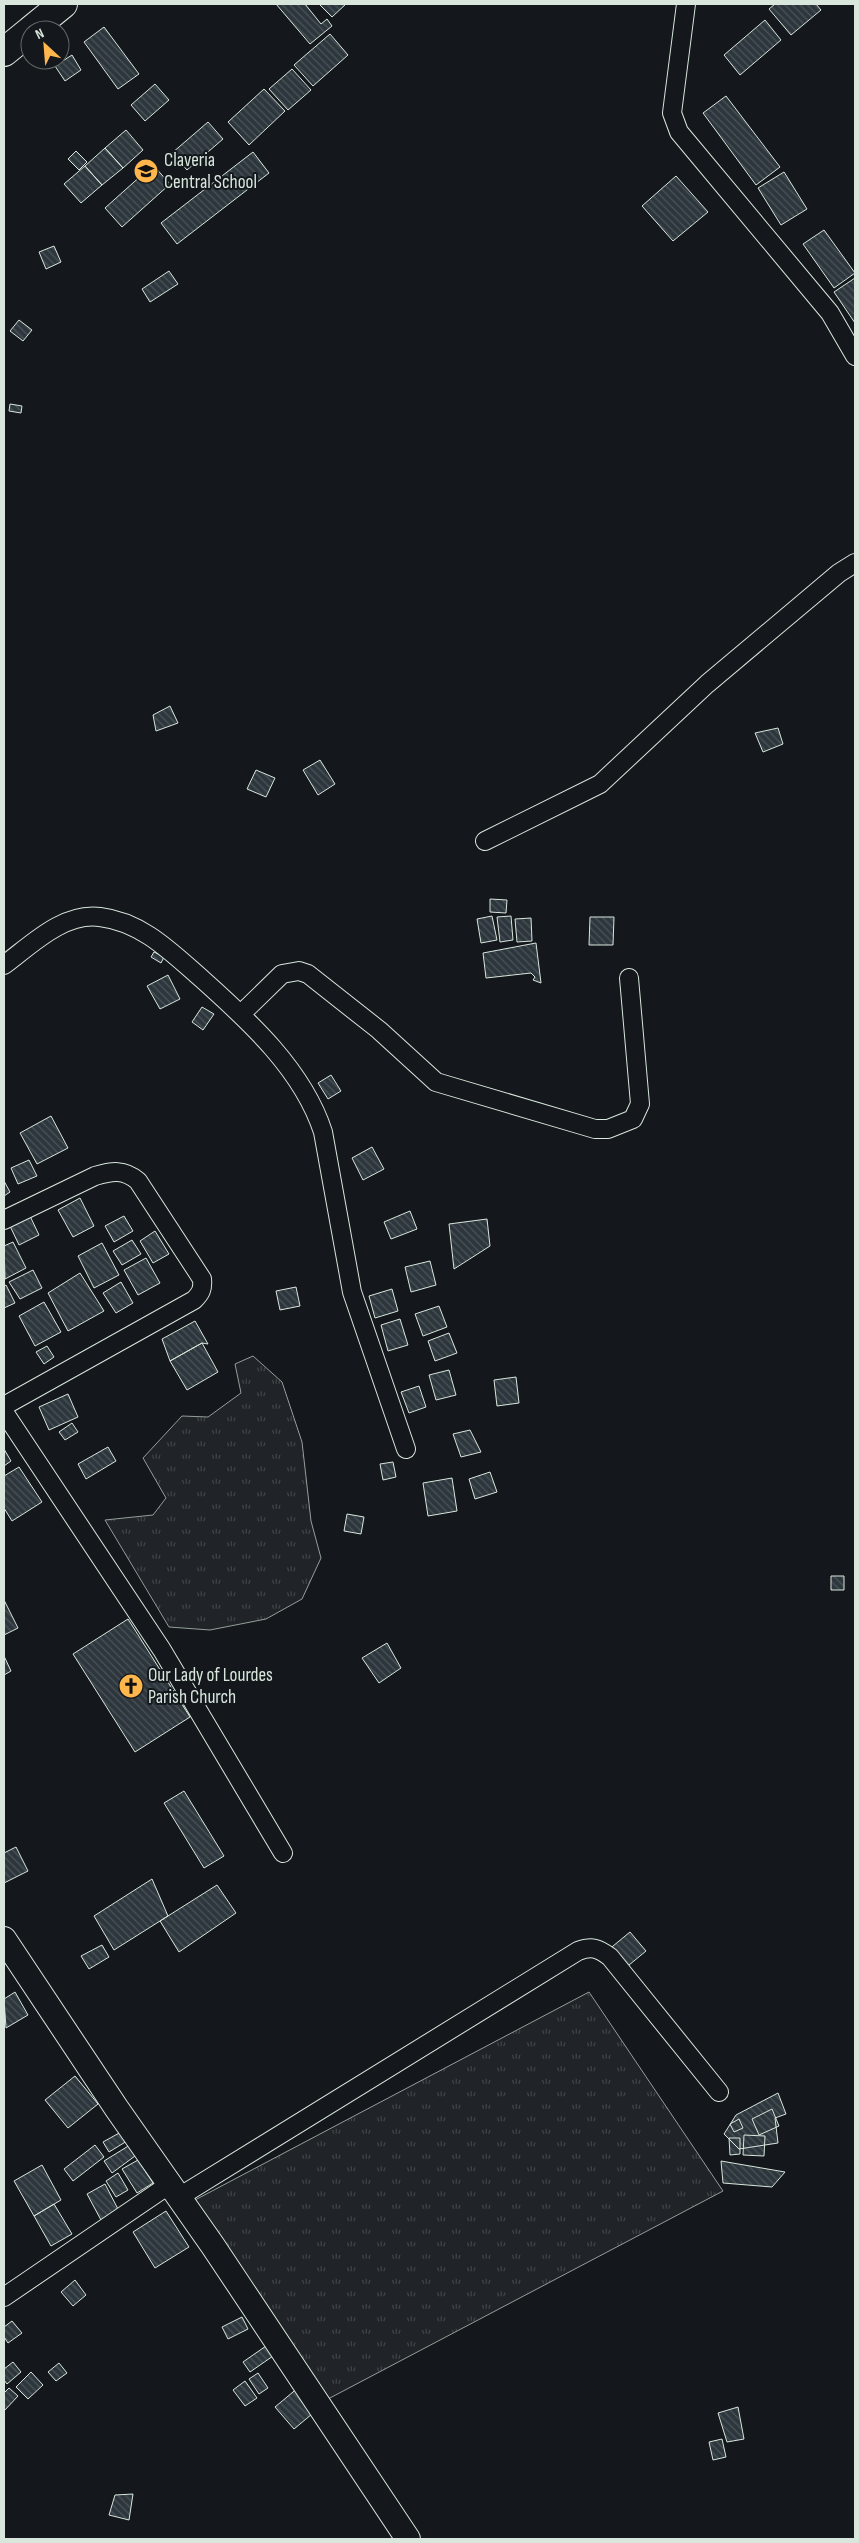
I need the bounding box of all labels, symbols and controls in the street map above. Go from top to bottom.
north arrow [20,20,70,70]
text: N [32,24,47,43]
place label: Claveria Central School [164,149,257,194]
school or university icon: Claveria Central School [133,158,159,184]
place label: Our Lady of Lourdes Parish Church [148,1664,273,1709]
church icon: Our Lady of Lourdes Parish Church [118,1673,144,1699]

